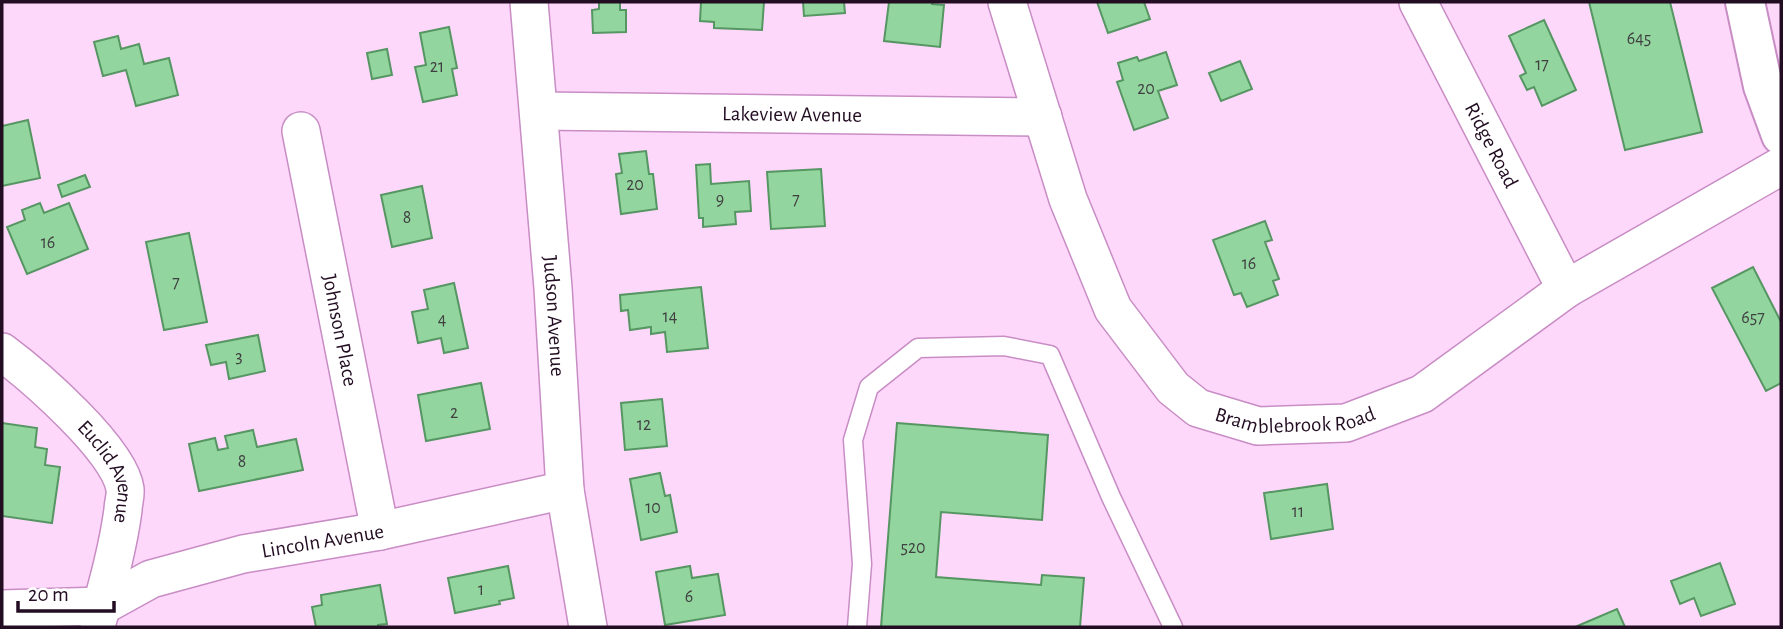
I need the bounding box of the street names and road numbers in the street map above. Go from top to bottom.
street label: Ridge Road [1461,99,1522,191]
street label: Lakeview Avenue [722,103,862,126]
street label: Judson Avenue [539,255,568,377]
street label: Johnson Place [319,272,361,388]
street label: Bramblebrook Road [1213,403,1378,437]
street label: Euclid Avenue [74,416,135,525]
street label: Lincoln Avenue [260,521,385,562]

